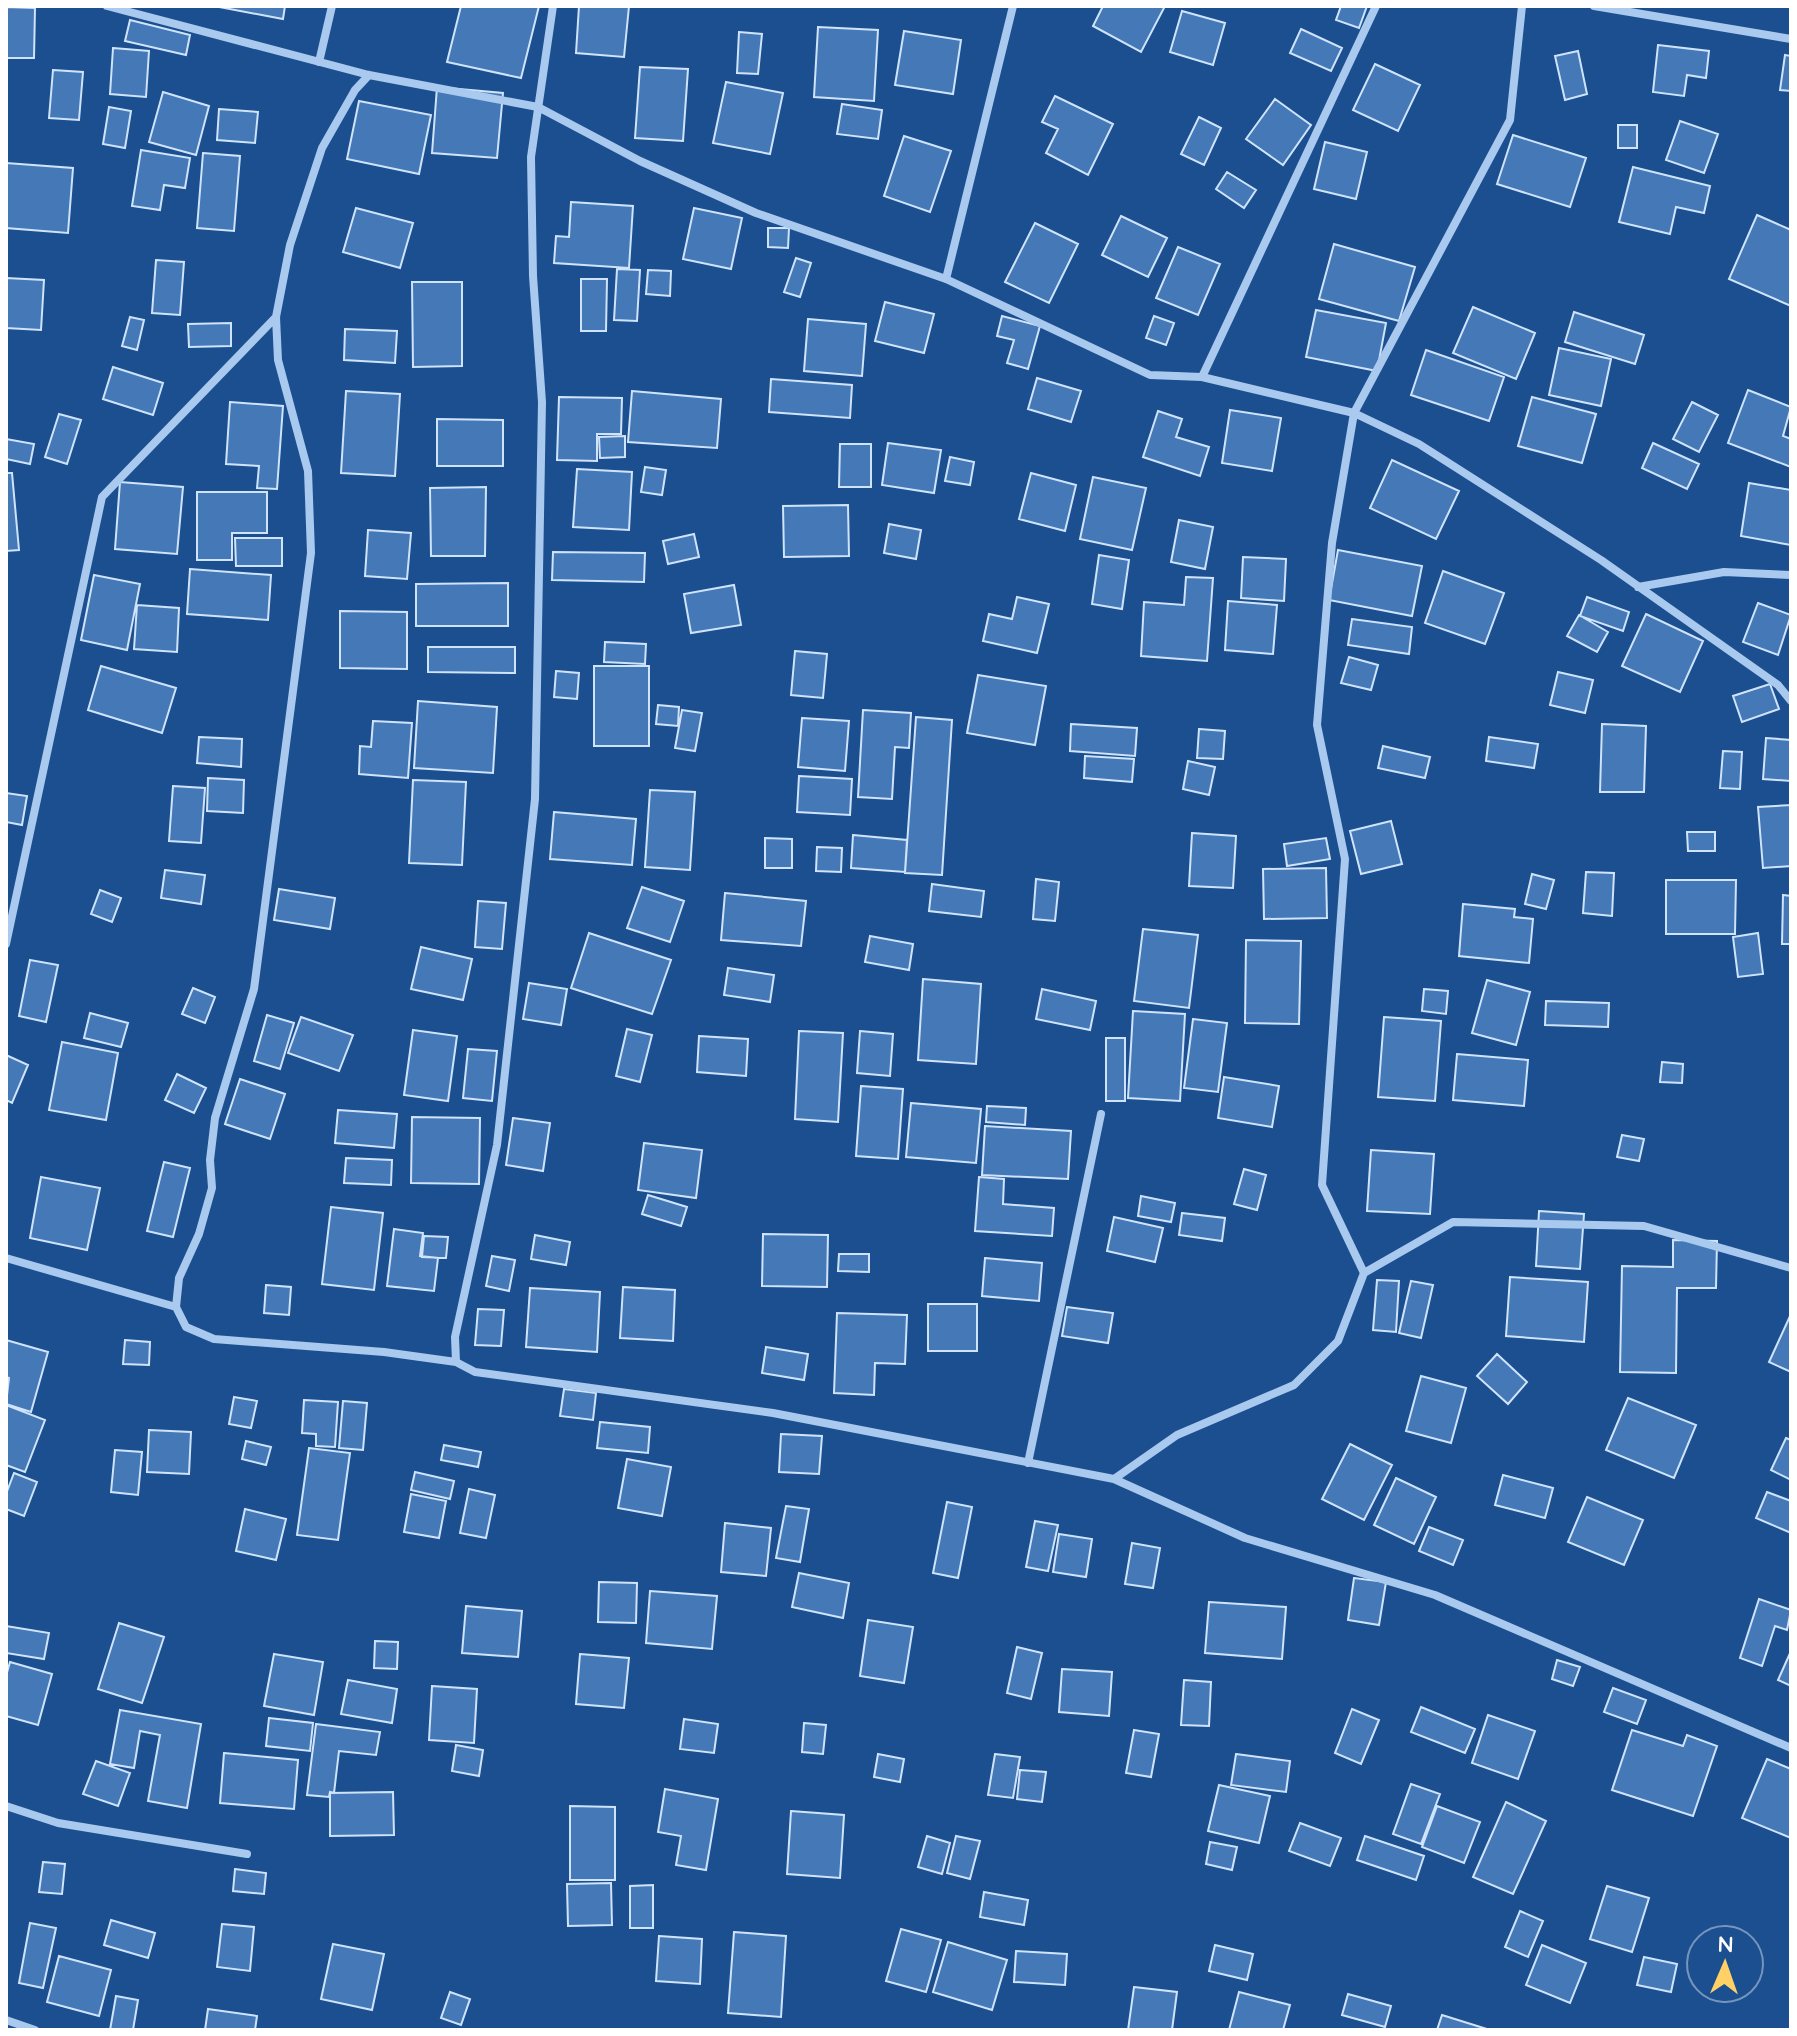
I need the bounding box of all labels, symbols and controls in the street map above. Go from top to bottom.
north arrow [1685,1924,1765,2004]
text: N [1717,1930,1734,1958]

